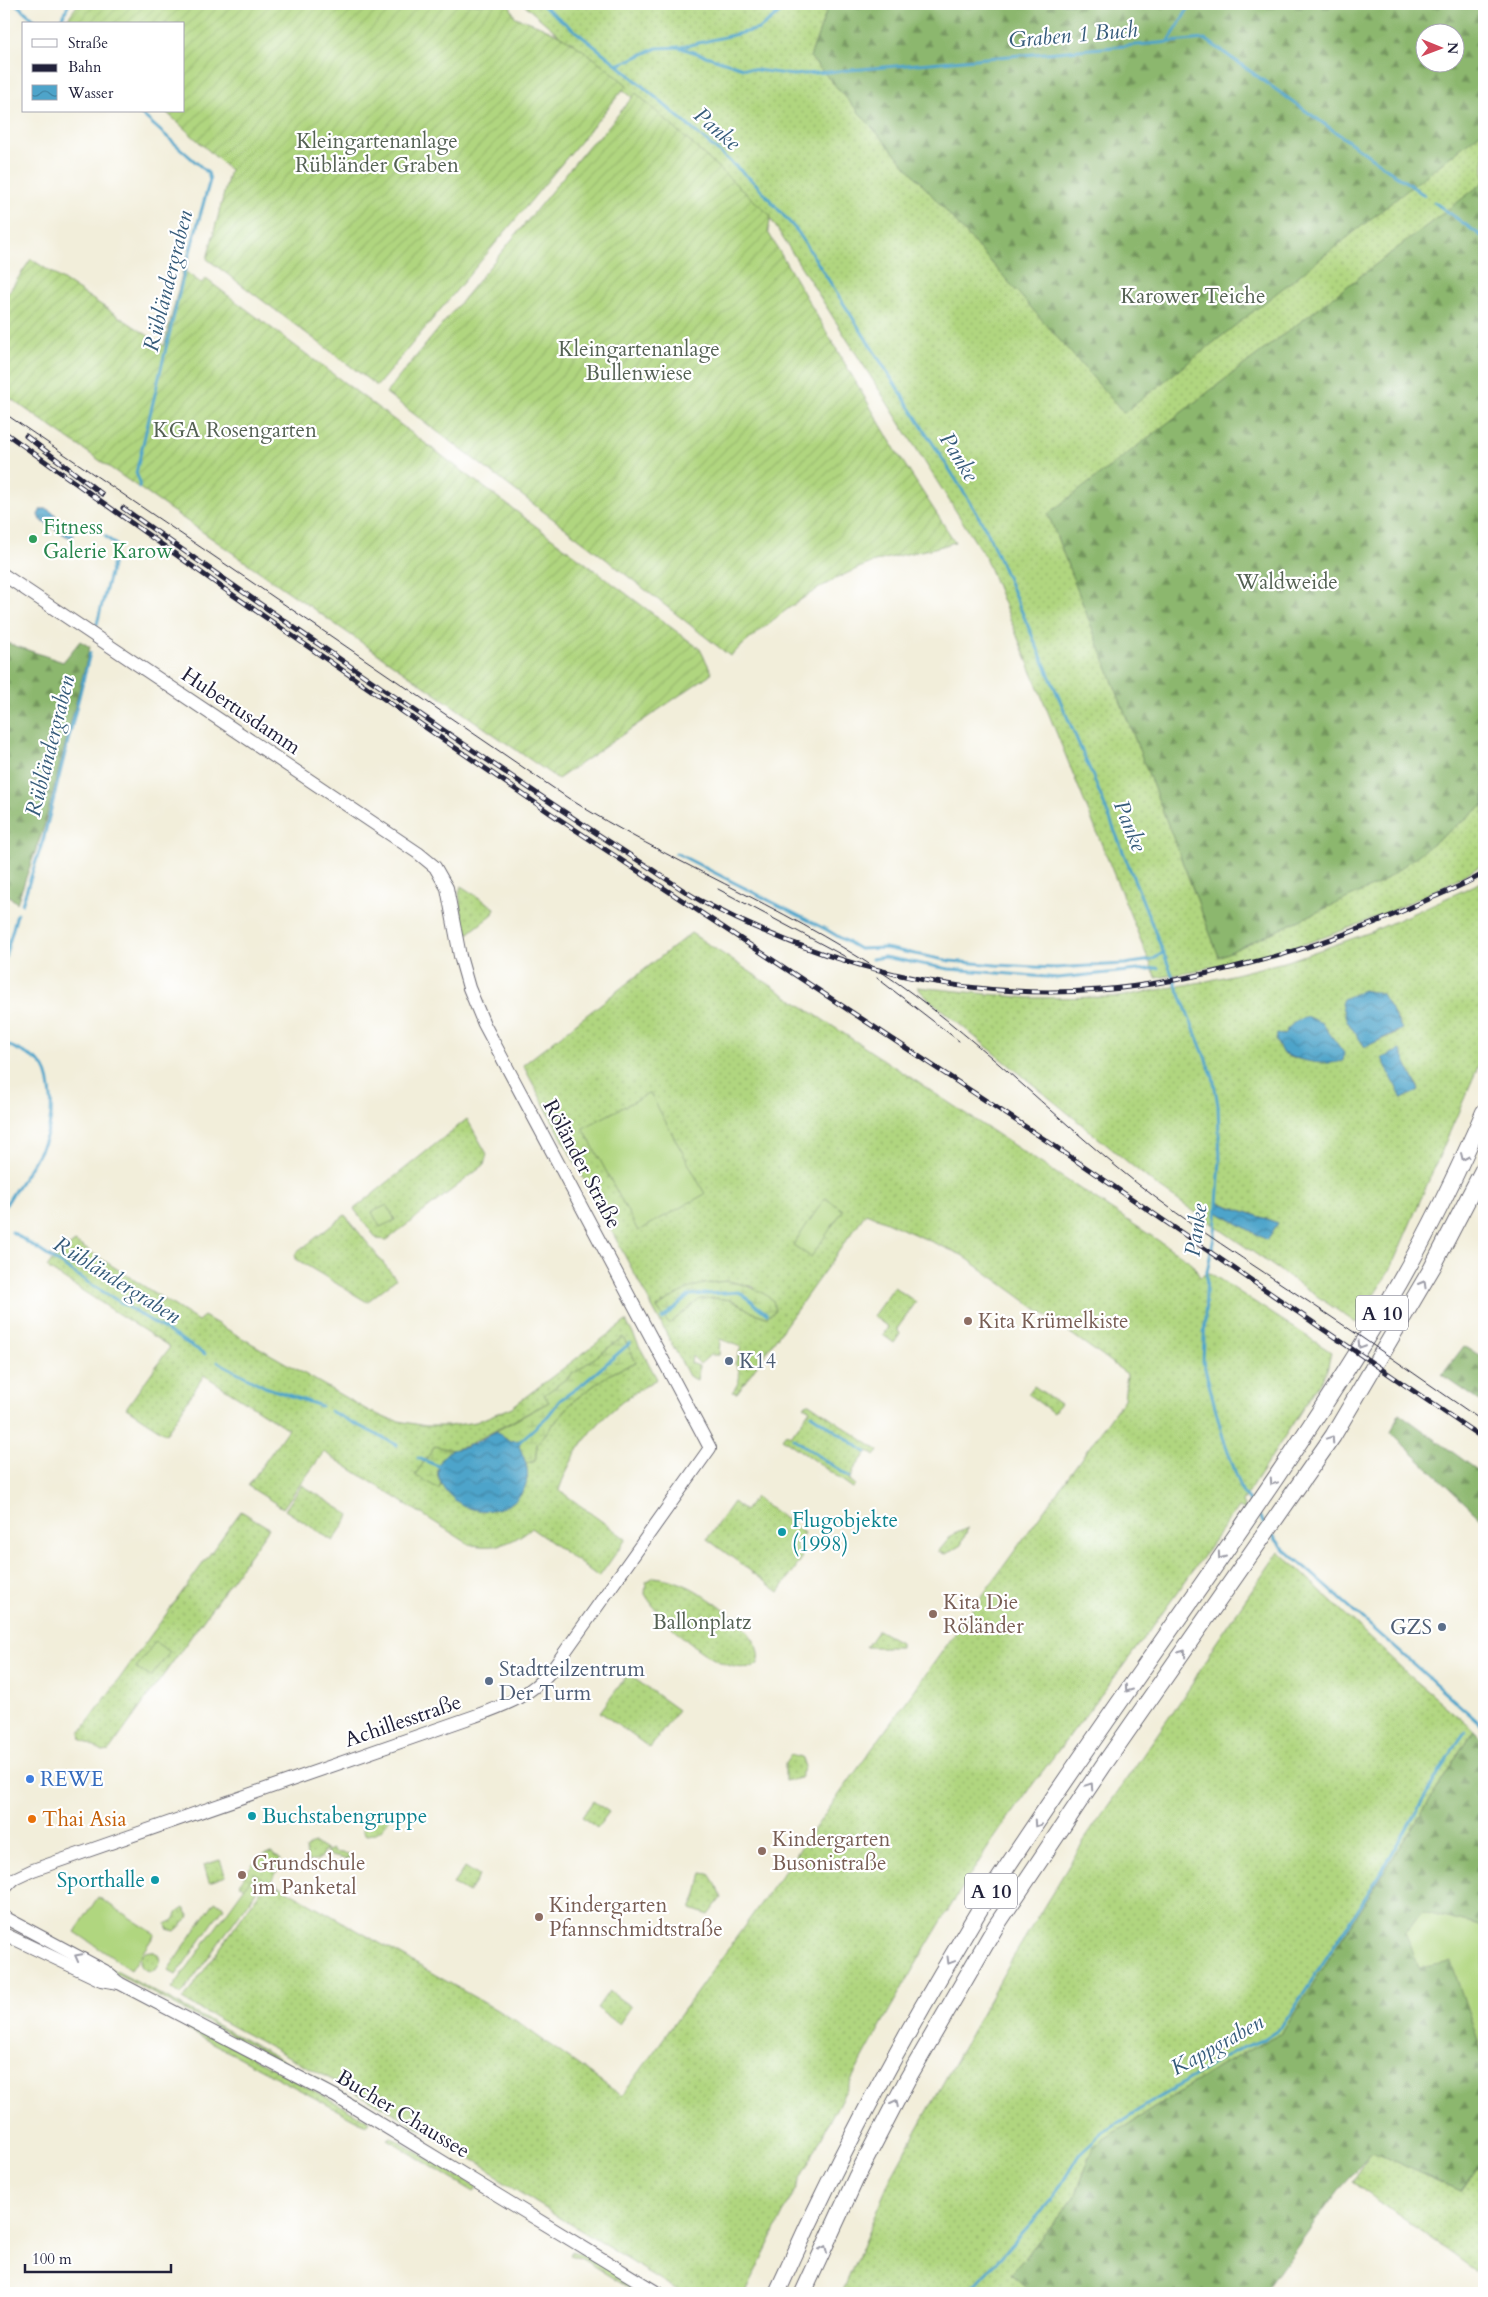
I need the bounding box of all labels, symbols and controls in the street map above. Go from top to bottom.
water label: Graben 1 Buch [1007,14,1139,56]
legend [22,22,185,112]
north arrow [1416,22,1466,72]
text: Straße [68,33,108,53]
text: N [1443,42,1462,54]
text: Bahn [68,57,102,77]
text: Wasser [67,83,114,103]
water label: Panke [687,100,747,158]
park label: Kleingartenanlage Rübländer Graben [295,127,459,180]
water label: Rübländergraben [136,207,200,355]
park label: Karower Teiche [1121,282,1265,311]
park label: Kleingartenanlage Bullenwiese [558,335,720,388]
park label: KGA Rosengarten [153,416,317,445]
water label: Panke [932,427,986,488]
place label: Fitness Galerie Karow [43,513,173,566]
marker: Fitness Galerie Karow [27,533,39,545]
park label: Waldweide [1235,568,1338,597]
street label: Hubertusdamm [175,660,307,762]
water label: Rübländergraben [18,672,82,820]
water label: Panke [1106,796,1154,857]
street label: Röländer Straße [536,1094,628,1234]
one-way arrow [1460,1152,1471,1161]
water label: Panke [1177,1201,1215,1258]
water label: Rübländergraben [48,1229,186,1331]
one-way arrow [1417,1281,1427,1290]
road number: A 10 [1356,1296,1408,1330]
place label: Kita Krümelkiste [978,1307,1129,1336]
marker: Kita Krümelkiste [962,1315,974,1327]
one-way arrow [1358,1340,1368,1349]
place label: K14 [739,1347,776,1376]
marker: K14 [723,1355,735,1367]
one-way arrow [1325,1435,1334,1445]
one-way arrow [1270,1476,1279,1486]
place label: Flugobjekte (1998) [792,1506,898,1559]
marker: Flugobjekte (1998) [776,1526,788,1538]
one-way arrow [1219,1550,1227,1559]
place label: Kita Die Röländer [943,1588,1024,1641]
park label: Ballonplatz [653,1608,752,1637]
marker: Kita Die Röländer [927,1608,939,1620]
place label: GZS [1390,1613,1432,1642]
marker: GZS [1436,1621,1448,1633]
one-way arrow [1177,1649,1186,1659]
place label: Stadtteilzentrum Der Turm [499,1655,645,1708]
marker: Stadtteilzentrum Der Turm [483,1675,495,1687]
one-way arrow [1125,1684,1134,1693]
street label: Achillesstraße [341,1687,465,1755]
place label: REWE [40,1765,104,1794]
marker: REWE [24,1773,36,1785]
one-way arrow [1084,1782,1093,1792]
place label: Buchstabengruppe [262,1802,427,1831]
place label: Thai Asia [42,1805,127,1834]
marker: Buchstabengruppe [246,1810,258,1822]
marker: Thai Asia [26,1813,38,1825]
one-way arrow [1033,1818,1043,1827]
place label: Kindergarten Busonistraße [772,1825,891,1878]
marker: Kindergarten Busonistraße [756,1845,768,1857]
place label: Grundschule im Panketal [252,1849,365,1902]
place label: Sporthalle [57,1866,145,1895]
marker: Grundschule im Panketal [236,1869,248,1881]
marker: Sporthalle [149,1874,161,1886]
road number: A 10 [965,1874,1017,1908]
place label: Kindergarten Pfannschmidtstraße [549,1891,723,1944]
marker: Kindergarten Pfannschmidtstraße [533,1911,545,1923]
one-way arrow [75,1953,84,1963]
one-way arrow [946,1955,956,1964]
water label: Kappgraben [1165,2007,1269,2083]
street label: Bucher Chaussee [331,2063,475,2165]
one-way arrow [888,2099,898,2108]
scale bar [25,2242,171,2274]
one-way arrow [817,2245,828,2254]
text: 100 m [32,2249,72,2269]

